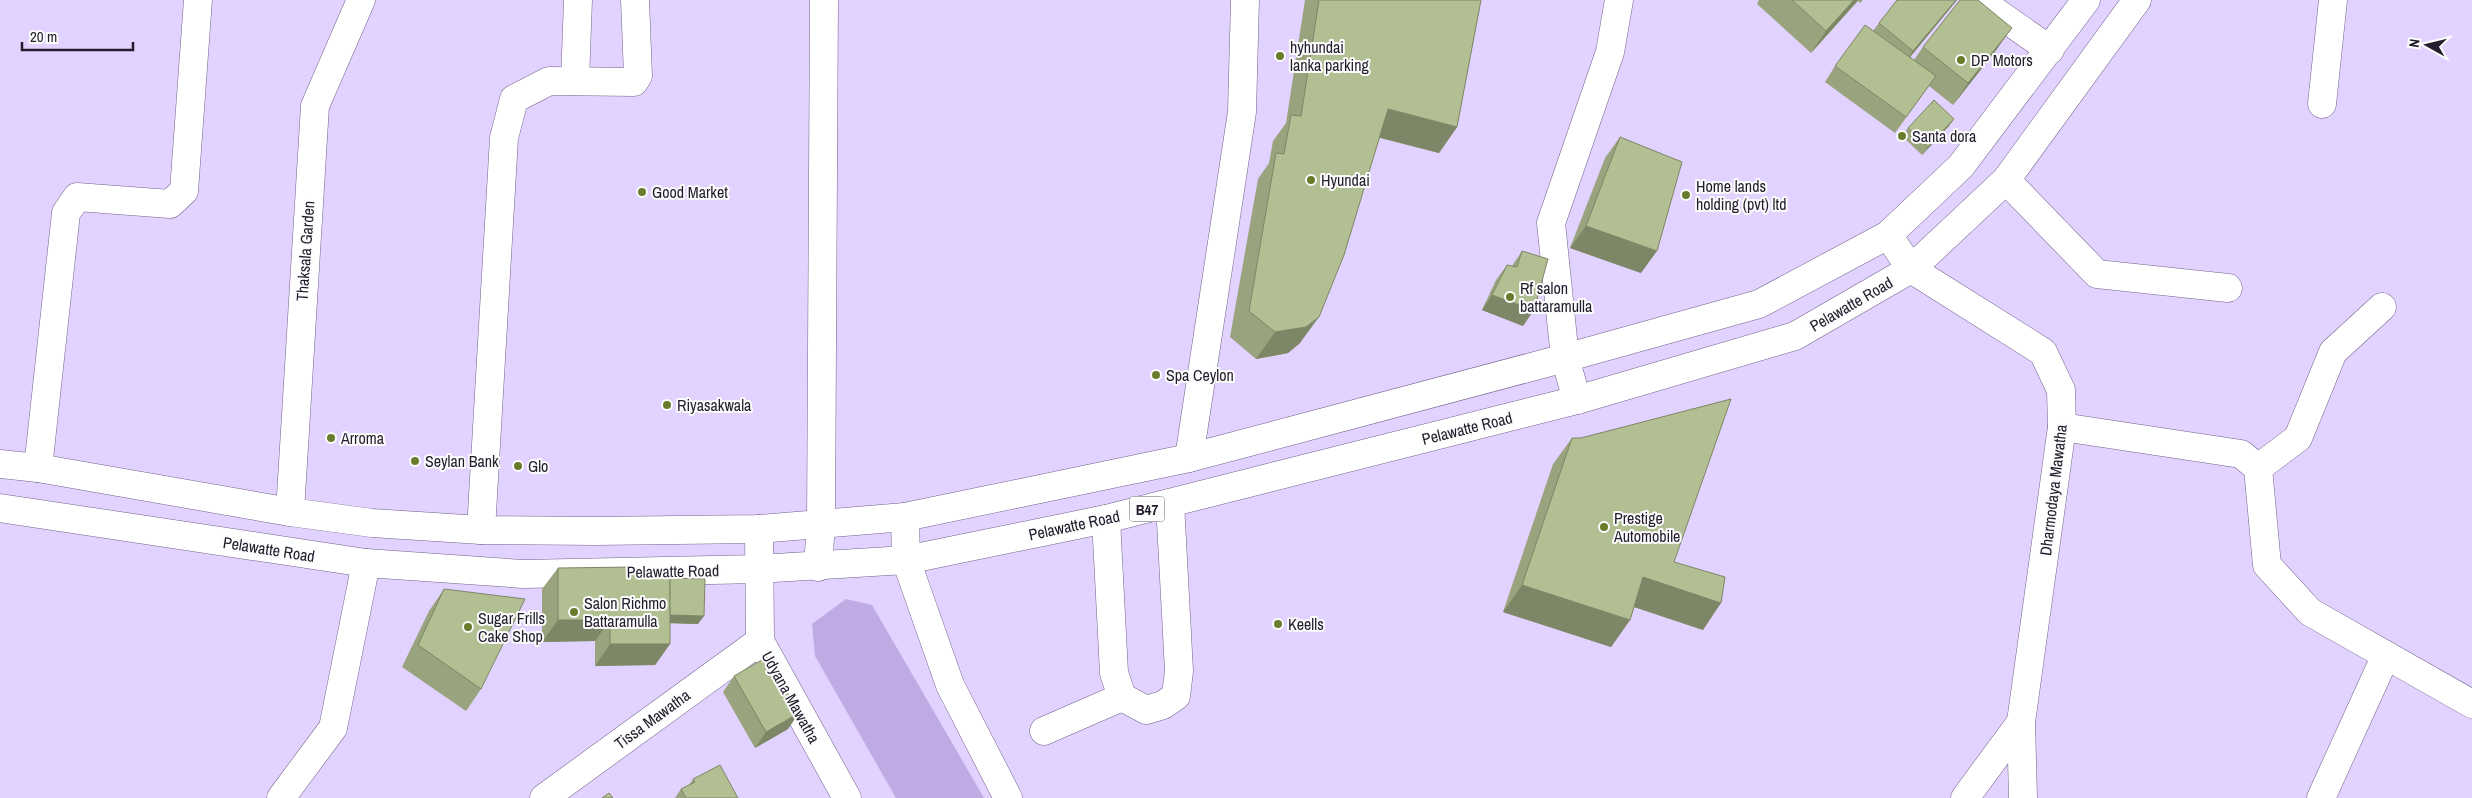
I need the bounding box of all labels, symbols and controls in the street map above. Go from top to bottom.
scale bar [22,20,134,52]
north arrow [2402,20,2452,70]
text: 20 m [30,26,57,47]
place label: hyhundai lanka parking [1290,36,1369,76]
text: N [2405,38,2424,49]
place label: DP Motors [1971,49,2033,71]
marker: hyhundai lanka parking [1274,50,1286,62]
marker: DP Motors [1955,54,1967,66]
place label: Santa dora [1912,125,1977,147]
marker: Santa dora [1896,130,1908,142]
place label: Hyundai [1321,169,1370,191]
marker: Hyundai [1305,174,1317,186]
place label: Home lands holding (pvt) ltd [1696,175,1786,215]
place label: Good Market [652,181,728,203]
marker: Good Market [636,186,648,198]
marker: Home lands holding (pvt) ltd [1680,189,1692,201]
street label: Thaksala Garden [291,200,319,302]
street label: Pelawatte Road [1805,271,1897,337]
place label: Rf salon battaramulla [1520,277,1593,317]
marker: Rf salon battaramulla [1504,291,1516,303]
place label: Spa Ceylon [1166,364,1234,386]
marker: Spa Ceylon [1150,369,1162,381]
place label: Riyasakwala [677,394,752,416]
marker: Riyasakwala [661,399,673,411]
street label: Pelawatte Road [1419,406,1515,450]
street label: Dharmodaya Mawatha [2034,422,2072,557]
place label: Arroma [340,427,385,449]
marker: Arroma [325,432,337,444]
place label: Seylan Bank [425,450,499,472]
marker: Seylan Bank [409,455,421,467]
place label: Glo [528,455,548,477]
marker: Glo [512,460,524,472]
road number: B47 [1130,496,1164,522]
street label: Pelawatte Road [1026,505,1122,545]
place label: Prestige Automobile [1613,507,1680,547]
marker: Prestige Automobile [1598,521,1610,533]
street label: Pelawatte Road [222,531,316,567]
street label: Pelawatte Road [627,559,719,583]
place label: Salon Richmo Battaramulla [584,592,666,632]
marker: Salon Richmo Battaramulla [568,606,580,618]
place label: Sugar Frills Cake Shop [478,607,545,647]
place label: Keells [1288,613,1324,635]
marker: Keells [1272,618,1284,630]
marker: Sugar Frills Cake Shop [462,621,474,633]
street label: Udyana Mawatha [757,647,826,748]
street label: Tissa Mawatha [610,684,695,754]

